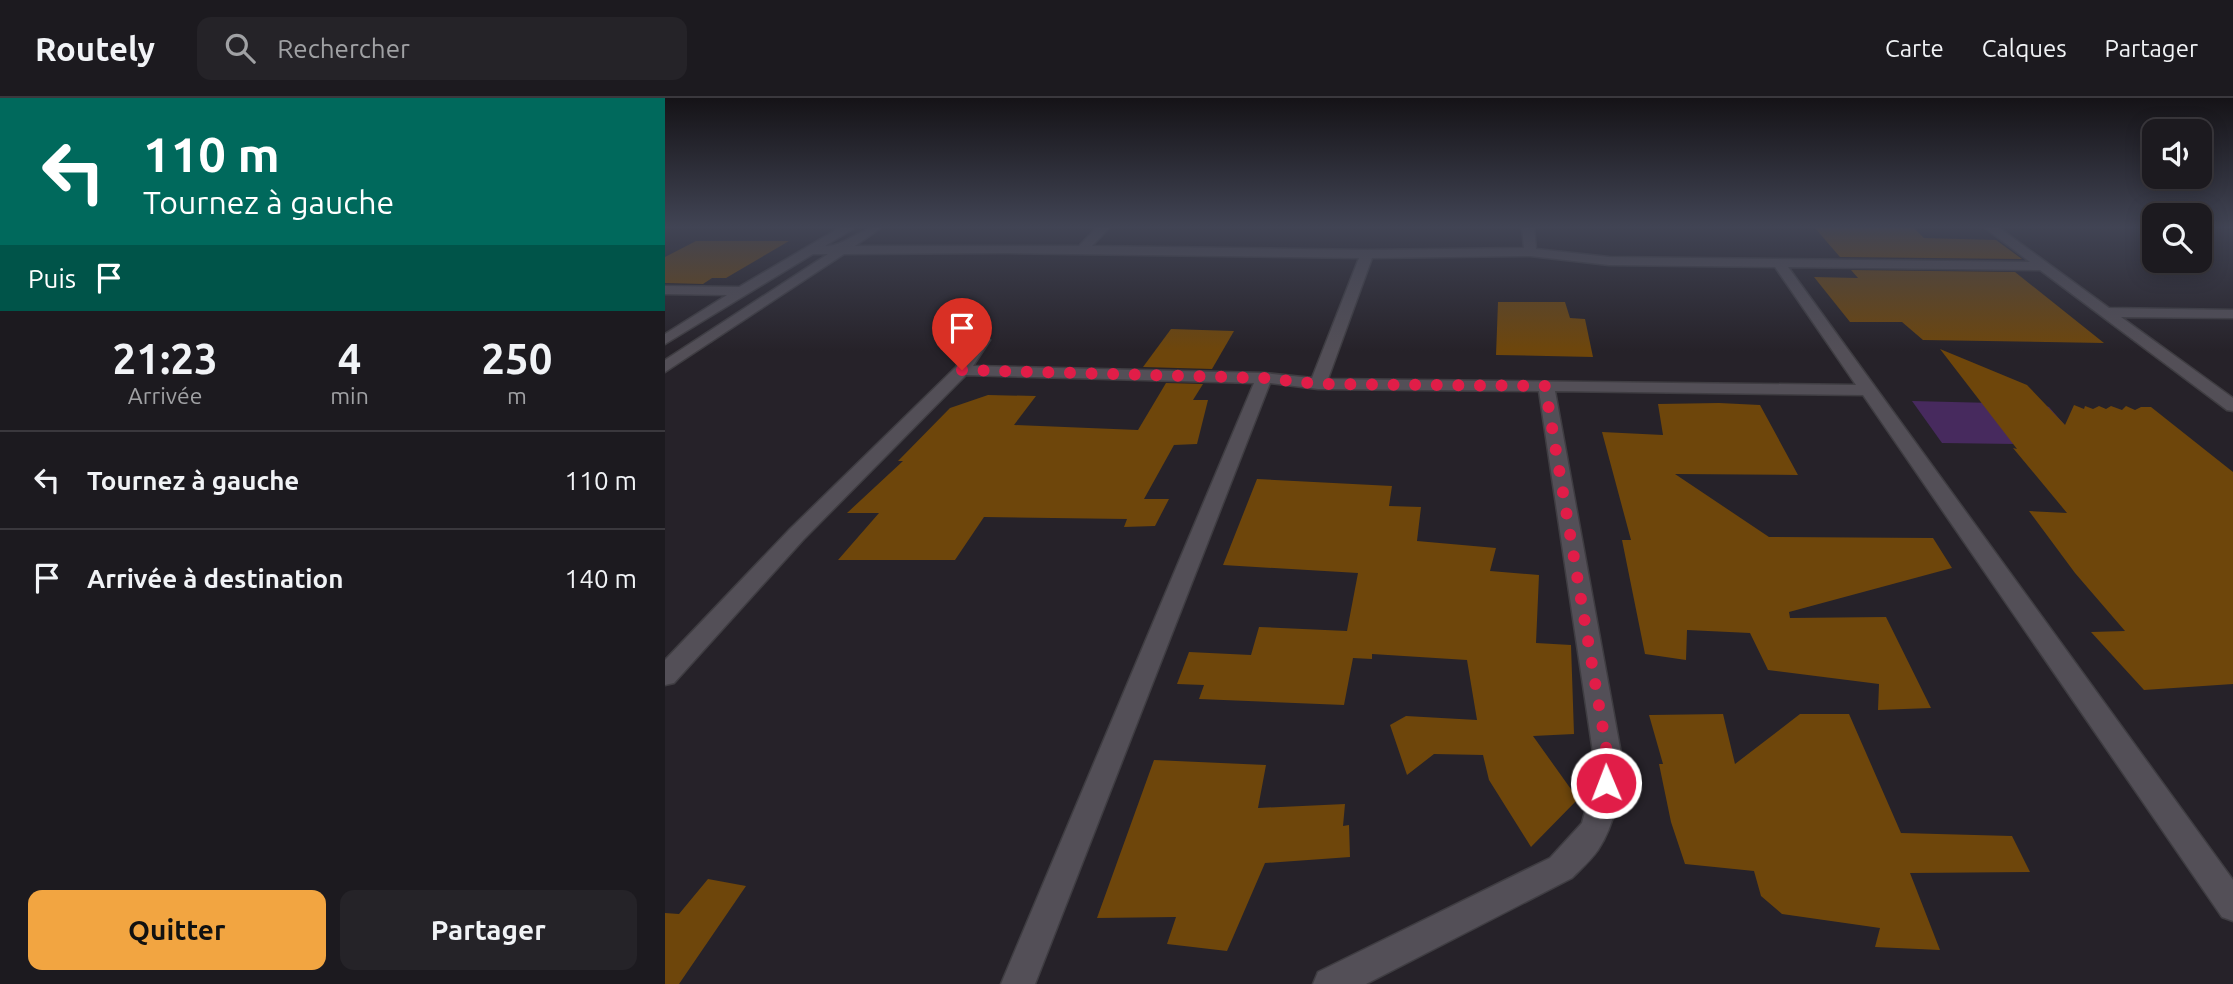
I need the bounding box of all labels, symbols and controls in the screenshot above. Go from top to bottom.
search box [197,17,687,80]
icon: search [221,29,259,67]
text: Routely [35,30,155,67]
text: Rechercher [277,34,410,63]
text: Carte [1885,35,1944,62]
text: Calques [1982,35,2067,62]
text: Partager [2105,35,2198,62]
map controls [2142,119,2212,273]
button: sound [2142,119,2212,189]
icon: left [28,126,119,217]
text: 110 m [143,126,280,181]
text: Tournez à gauche [143,184,394,220]
button: search [2142,203,2212,273]
icon: arrive [90,259,128,297]
text: Puis [28,264,76,293]
pin [932,298,992,370]
icon: arrive [943,309,981,347]
text: 21:23 [113,335,218,382]
text: 4 [338,335,361,382]
text: 250 [481,335,552,382]
text: Arrivée [128,383,202,408]
text: min [330,383,369,408]
text: m [507,383,527,408]
icon: left [28,461,66,499]
text: Tournez à gauche [87,466,299,495]
text: 110 m [565,466,637,495]
icon: arrive [28,559,66,597]
text: Arrivée à destination [87,564,343,593]
text: 140 m [565,564,637,593]
position arrow [1569,746,1643,820]
button: Quitter [28,890,326,970]
button: Partager [340,890,637,970]

